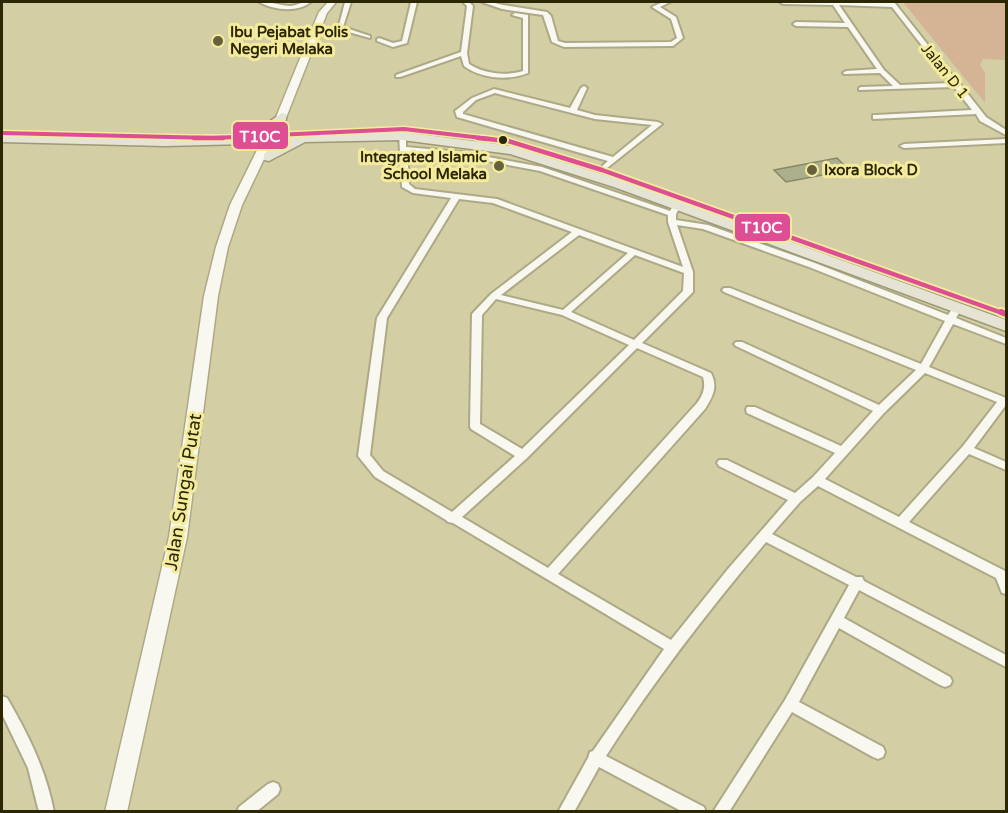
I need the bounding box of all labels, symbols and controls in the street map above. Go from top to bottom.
place label: Ibu Pejabat Polis Negeri Melaka [230,23,348,59]
marker: Ibu Pejabat Polis Negeri Melaka [211,34,225,48]
street label: Jalan D 1 [917,40,973,102]
line badge: T10C [232,121,289,150]
text: T10C [239,127,280,147]
unlabelled marker [497,134,509,146]
place label: Integrated Islamic School Melaka [360,148,487,183]
marker: Integrated Islamic School Melaka [492,159,506,173]
place label: Ixora Block D [824,161,918,179]
marker: Ixora Block D [805,163,819,177]
line badge: T10C [734,213,791,242]
text: T10C [741,218,782,238]
street label: Jalan Sungai Putat [160,412,206,572]

